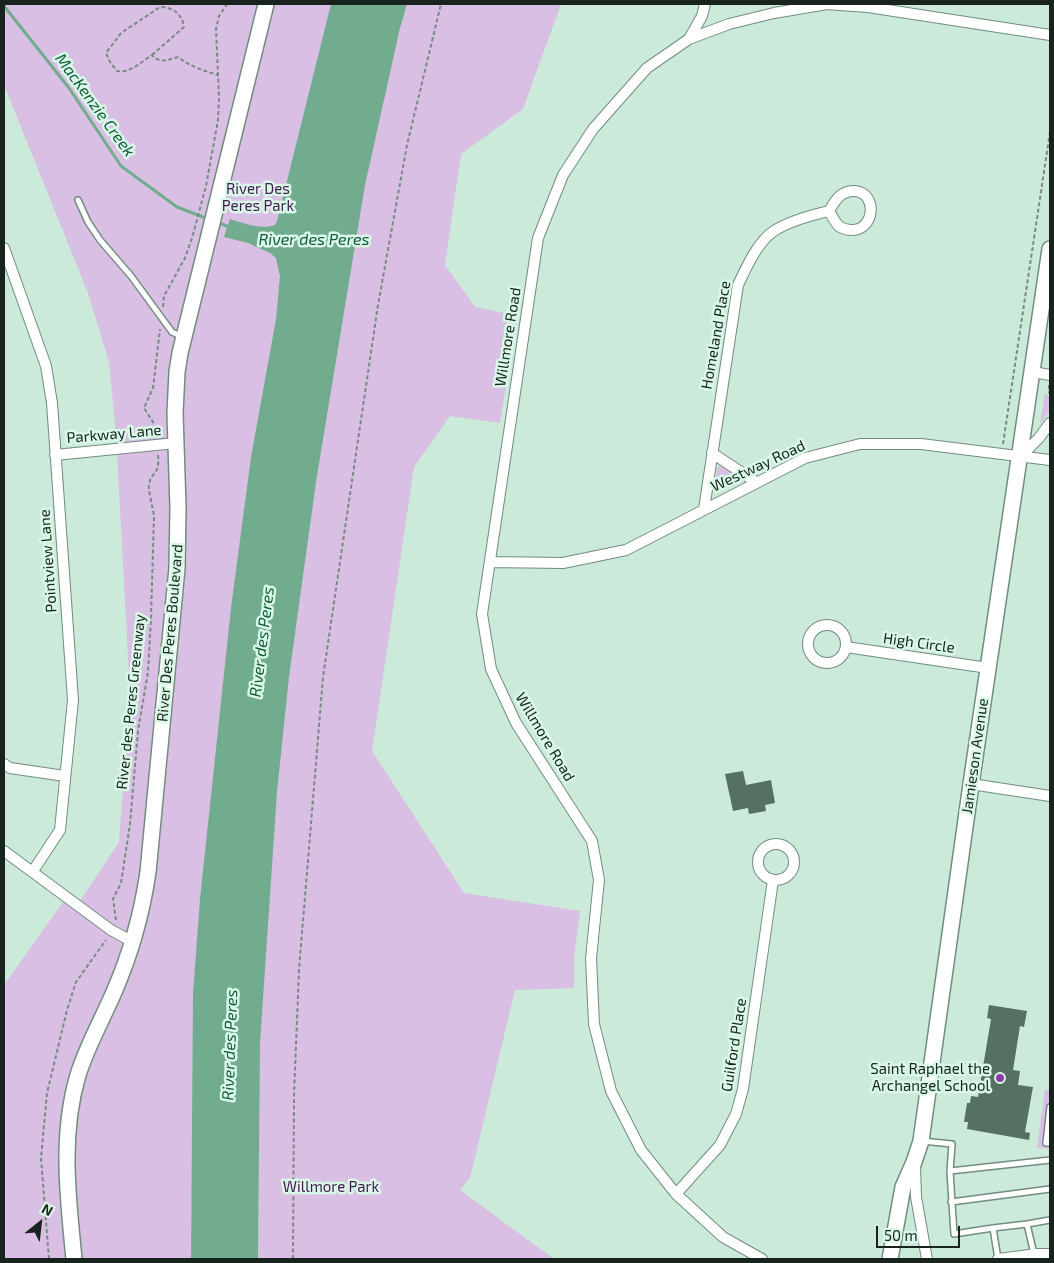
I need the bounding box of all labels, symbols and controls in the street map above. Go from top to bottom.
water label: MacKenzie Creek [51,50,139,160]
park label: River Des Peres Park [222,180,294,215]
water label: River des Peres [258,230,370,250]
street label: Homeland Place [698,279,734,391]
street label: Willmore Road [491,286,525,388]
street label: Parkway Lane [66,421,162,447]
street label: Westway Road [708,436,808,496]
street label: Pointview Lane [35,509,61,613]
street label: River Des Peres Boulevard [153,543,187,723]
water label: River des Peres [246,586,278,698]
street label: River des Peres Greenway [113,613,149,791]
street label: High Circle [882,629,956,657]
street label: Willmore Road [511,689,579,785]
street label: Jamieson Avenue [958,697,992,815]
water label: River des Peres [218,989,242,1101]
street label: Guilford Place [718,997,750,1093]
place label: Saint Raphael the Archangel School [870,1060,990,1095]
marker: Saint Raphael the Archangel School [994,1072,1006,1084]
park label: Willmore Park [283,1178,379,1196]
north arrow [15,1198,65,1248]
text: N [39,1200,56,1219]
scale bar [879,1216,963,1248]
text: 50 m [884,1226,918,1244]

